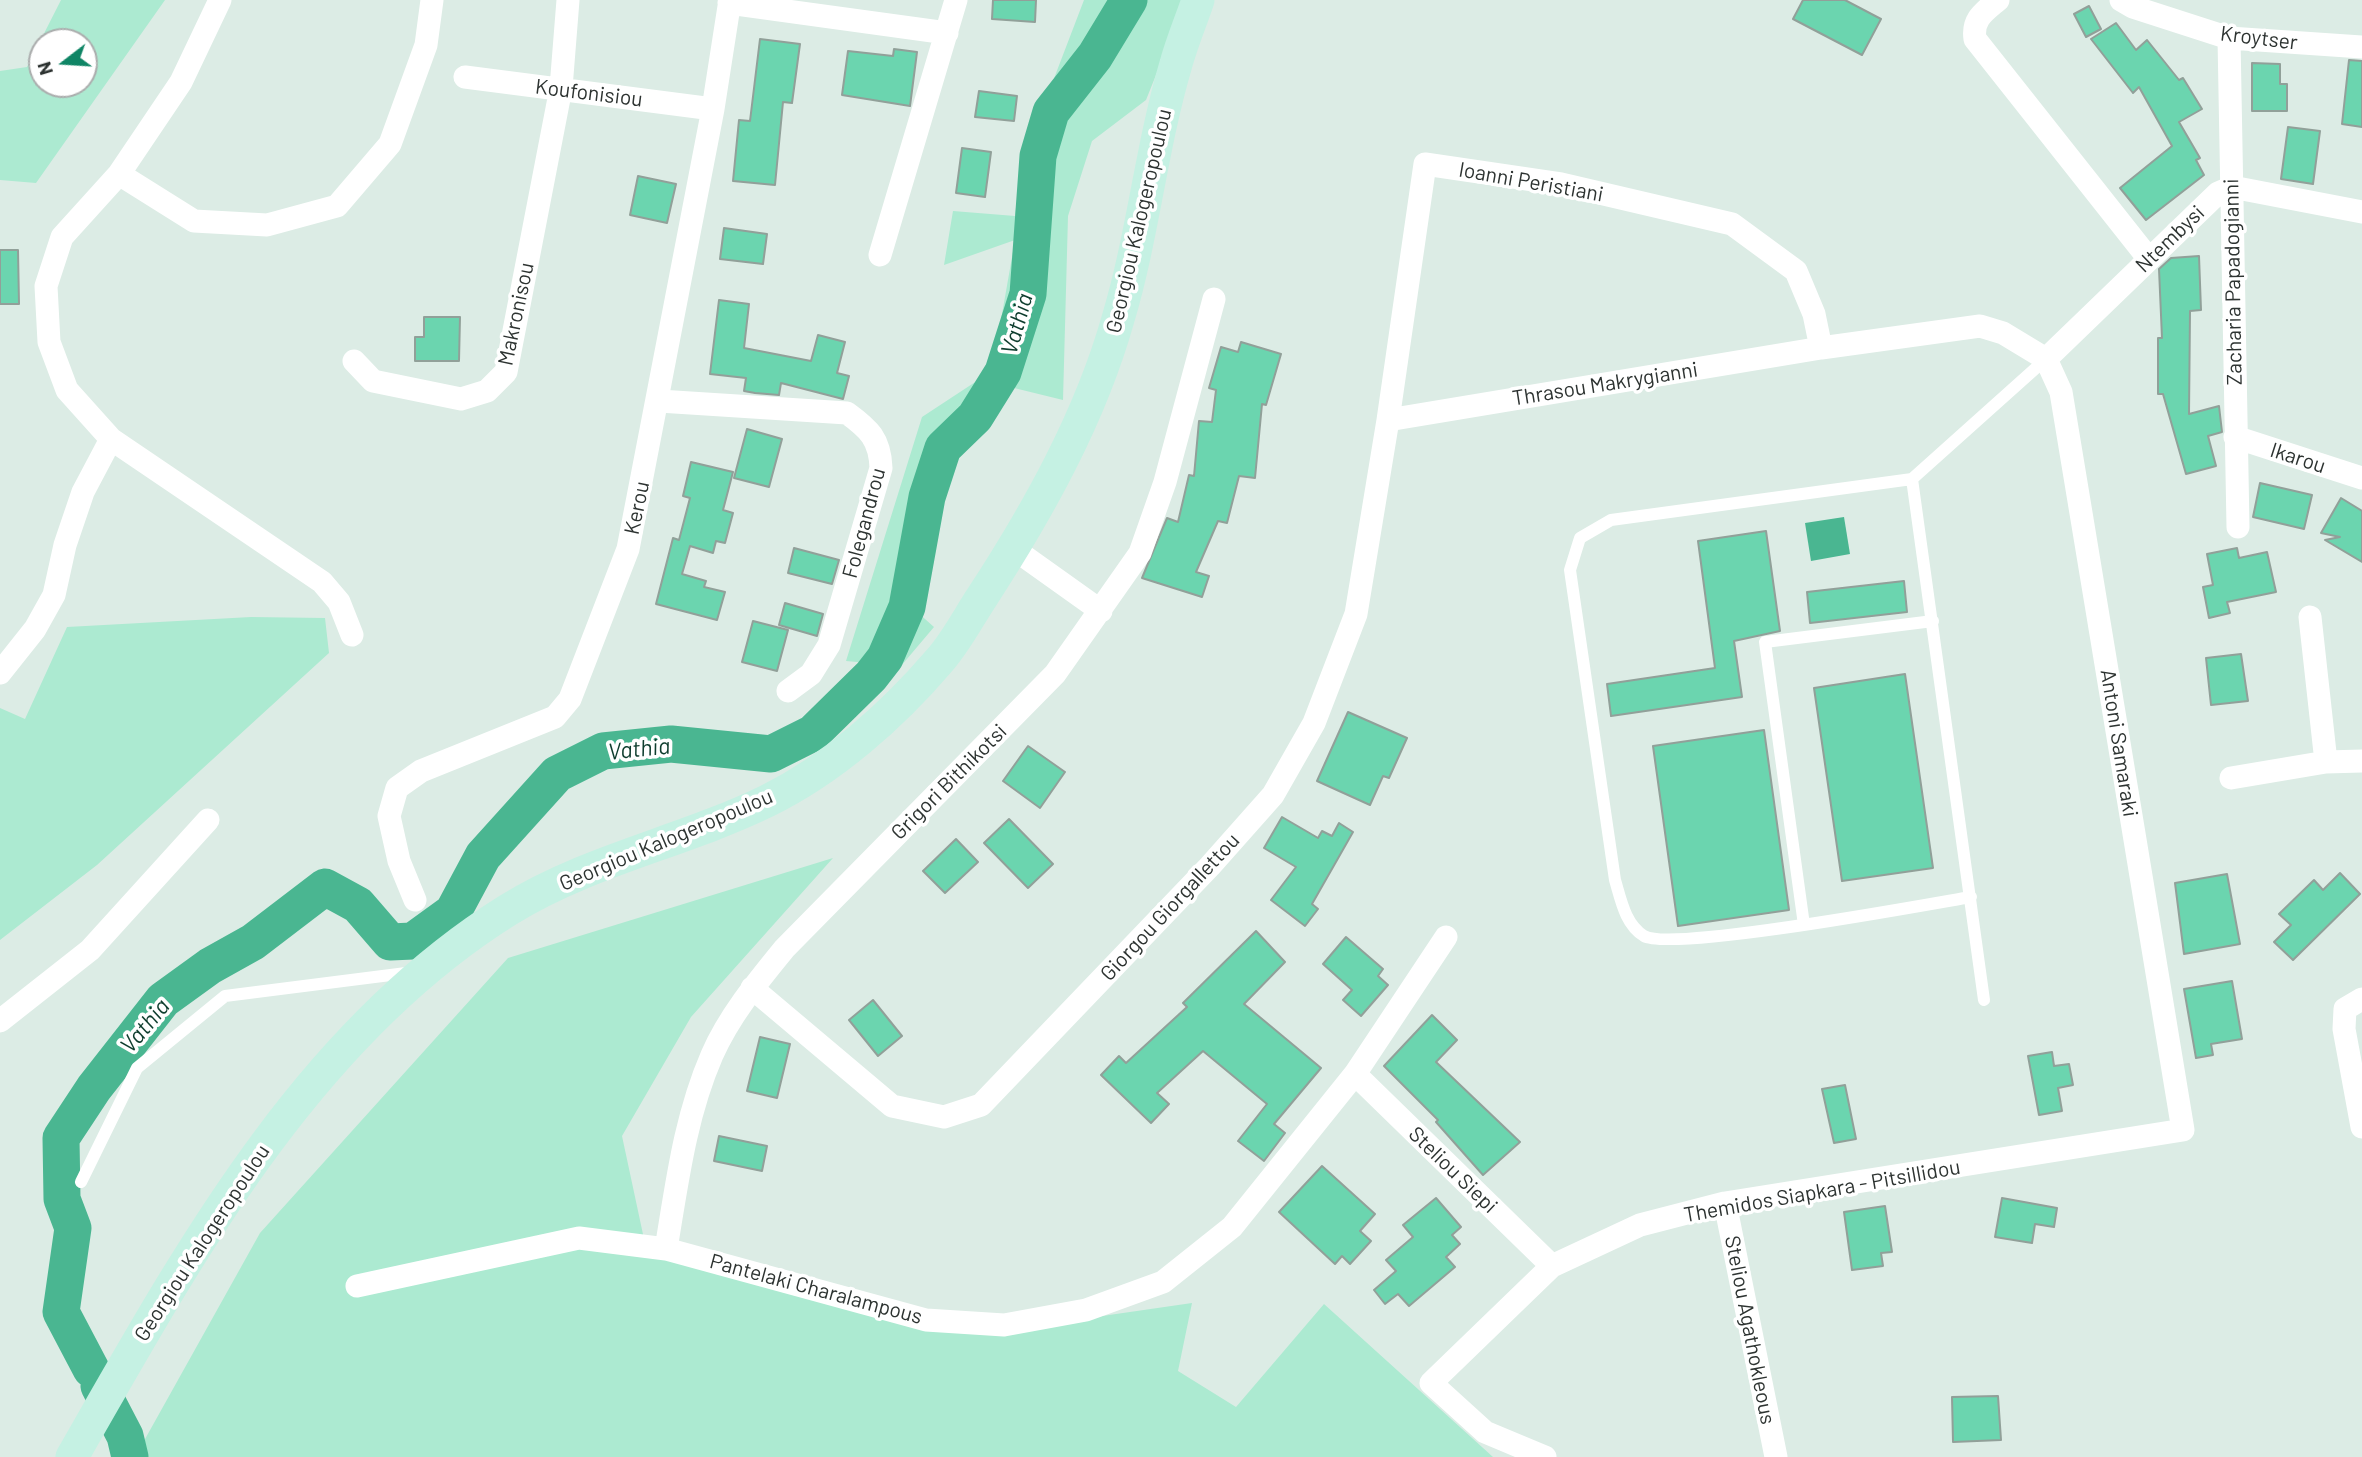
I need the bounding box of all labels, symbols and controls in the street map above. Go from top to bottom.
street label: Kroytser [2219,21,2299,55]
north arrow [28,28,98,98]
text: N [32,59,57,78]
street label: Koufonisiou [534,74,644,112]
street label: Georgiou Kalogeropoulou [1101,106,1177,336]
street label: Ioanni Peristiani [1457,157,1605,207]
street label: Zacharia Papadogianni [2219,178,2247,386]
street label: Ntembysi [2130,200,2210,278]
street label: Makronisou [493,260,539,368]
water label: Vathia [995,290,1039,358]
street label: Thrasou Makrygianni [1510,357,1700,411]
street label: Ikarou [2267,437,2329,479]
street label: Folegandrou [837,465,891,581]
street label: Kerou [619,479,655,537]
street label: Antoni Samaraki [2095,667,2143,819]
street label: Grigori Bithikotsi [886,719,1012,845]
water label: Vathia [607,732,671,766]
street label: Georgiou Kalogeropoulou [556,784,776,896]
street label: Giorgou Giorgallettou [1095,828,1245,986]
water label: Vathia [114,993,176,1059]
street label: Steliou Siepi [1403,1121,1503,1219]
street label: Georgiou Kalogeropoulou [129,1140,275,1346]
street label: Themidos Siapkara - Pitsillidou [1682,1154,1962,1228]
street label: Steliou Agathokleous [1719,1234,1781,1426]
street label: Pantelaki Charalampous [707,1249,925,1329]

